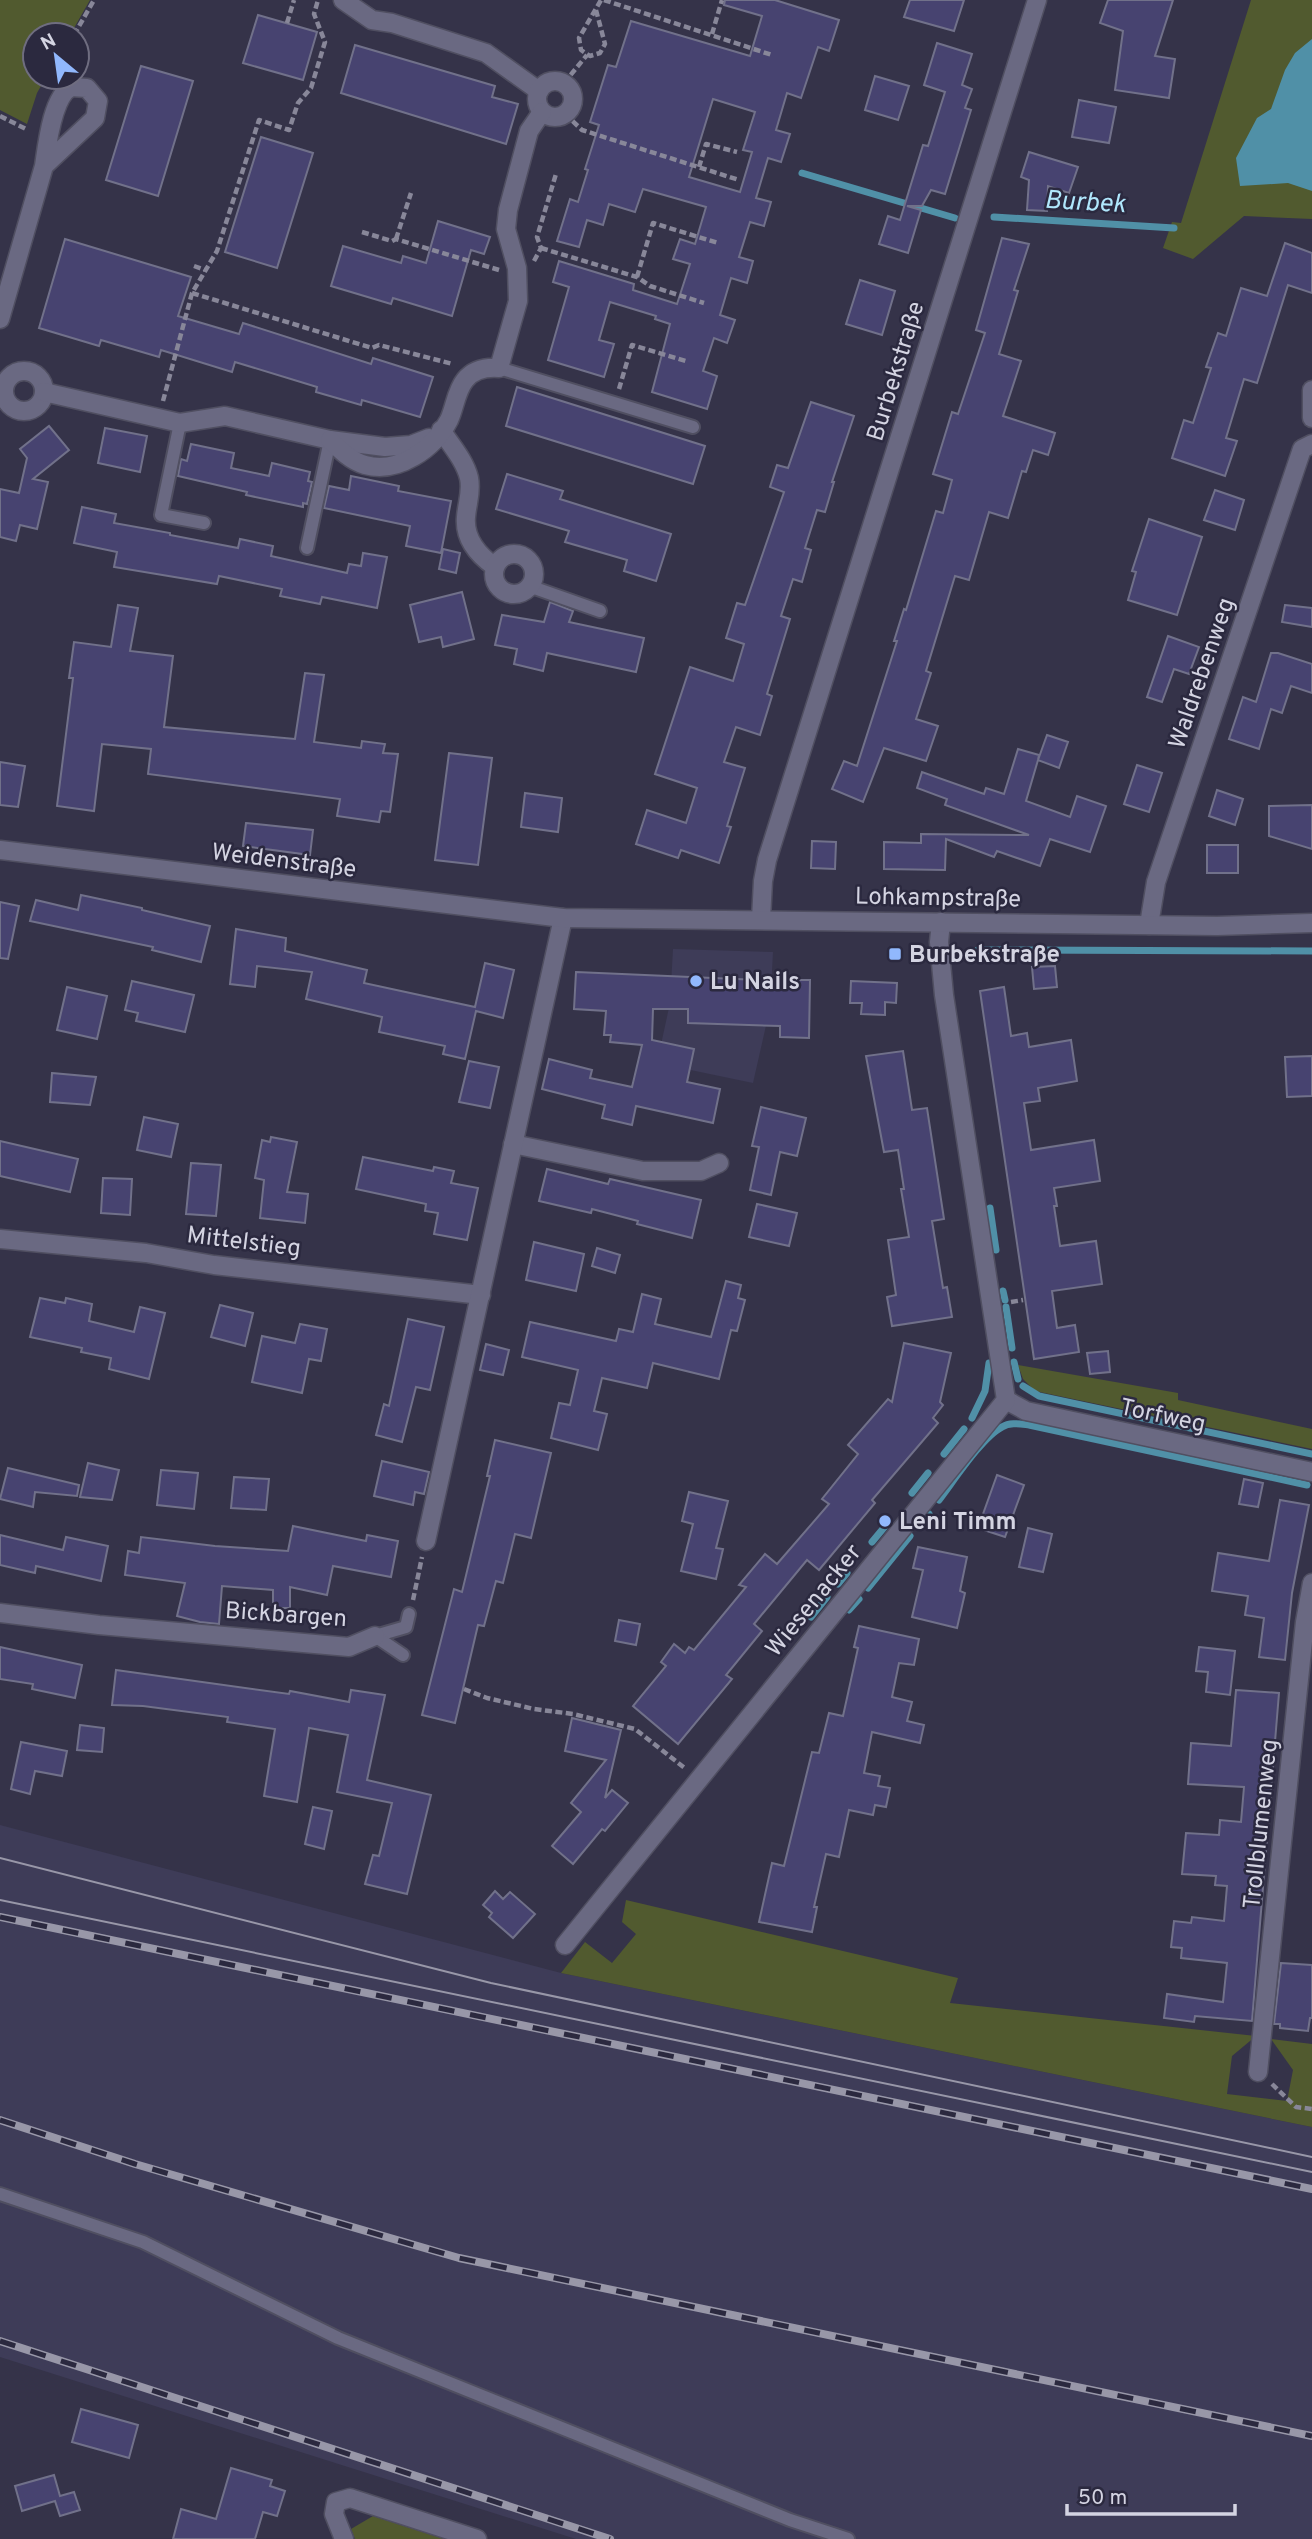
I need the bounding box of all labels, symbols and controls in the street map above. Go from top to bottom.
north arrow [21,21,91,91]
text: N [37,29,61,57]
water label: Burbek [1043,185,1127,222]
street label: Burbekstraße [861,298,932,445]
street label: Waldrebenweg [1163,594,1243,753]
street label: Weidenstraße [210,838,358,886]
street label: Lohkampstraße [855,883,1021,915]
place label: Burbekstraße [909,941,1060,971]
marker: Burbekstraße [887,946,903,962]
place label: Lu Nails [710,968,800,998]
marker: Lu Nails [688,973,704,989]
street label: Mittelstieg [185,1221,303,1265]
street label: Torfweg [1117,1393,1208,1441]
place label: Leni Timm [899,1508,1017,1538]
marker: Leni Timm [877,1513,893,1529]
street label: Wiesenacker [760,1539,869,1664]
street label: Bickbargen [224,1597,348,1635]
street label: Trollblumenweg [1238,1738,1286,1911]
scale bar [1067,2472,1235,2516]
text: 50 m [1078,2485,1127,2512]

